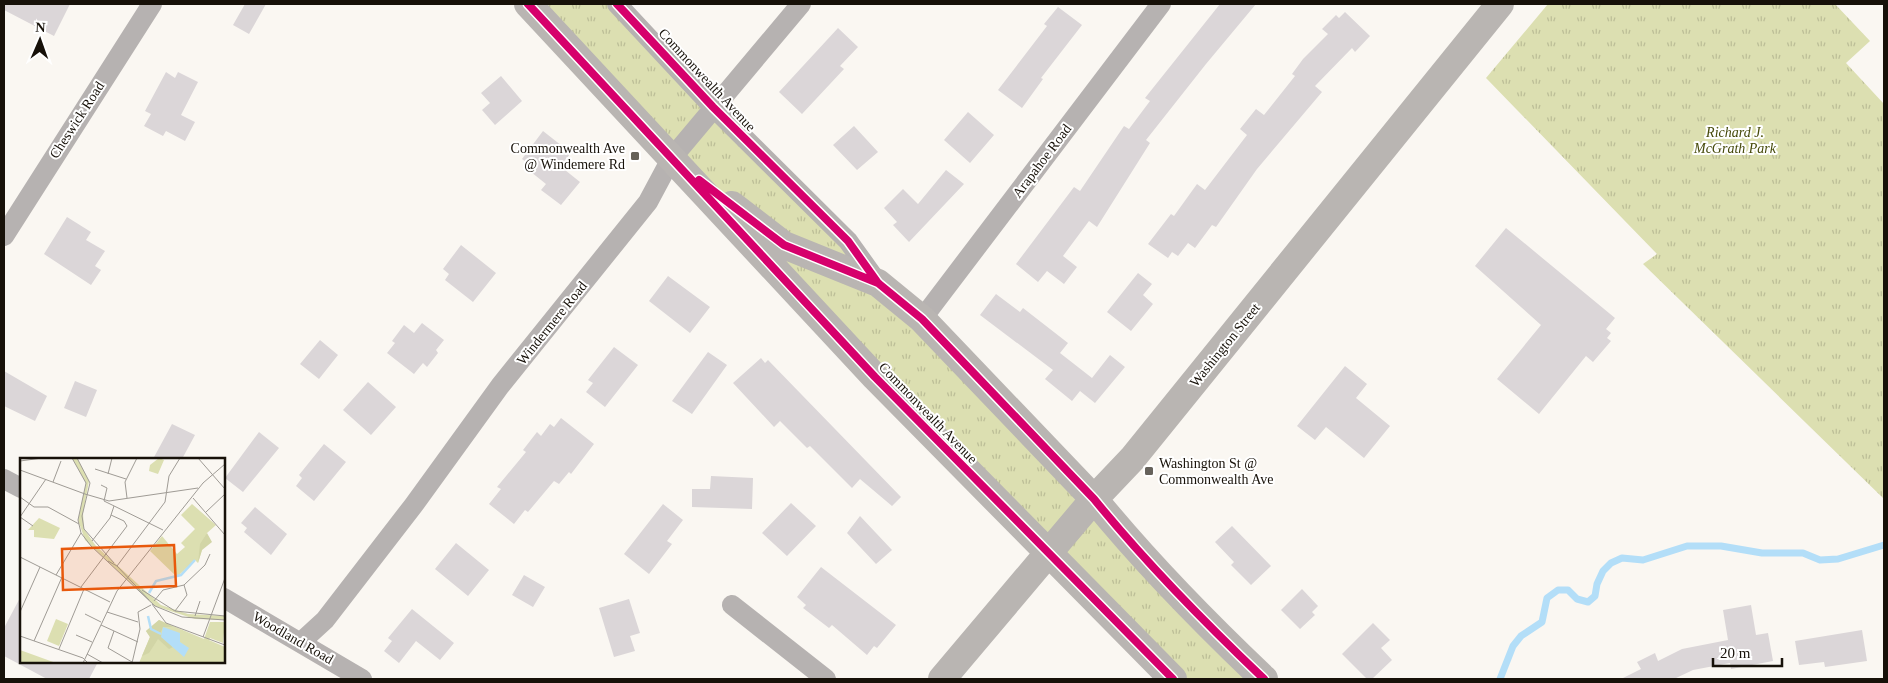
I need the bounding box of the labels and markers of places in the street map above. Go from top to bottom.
place label: Commonwealth Ave @ Windemere Rd [511,141,625,172]
marker: Commonwealth Ave @ Windemere Rd [629,150,641,162]
place label: Washington St @ Commonwealth Ave [1159,456,1273,487]
marker: Washington St @ Commonwealth Ave [1143,465,1155,477]

